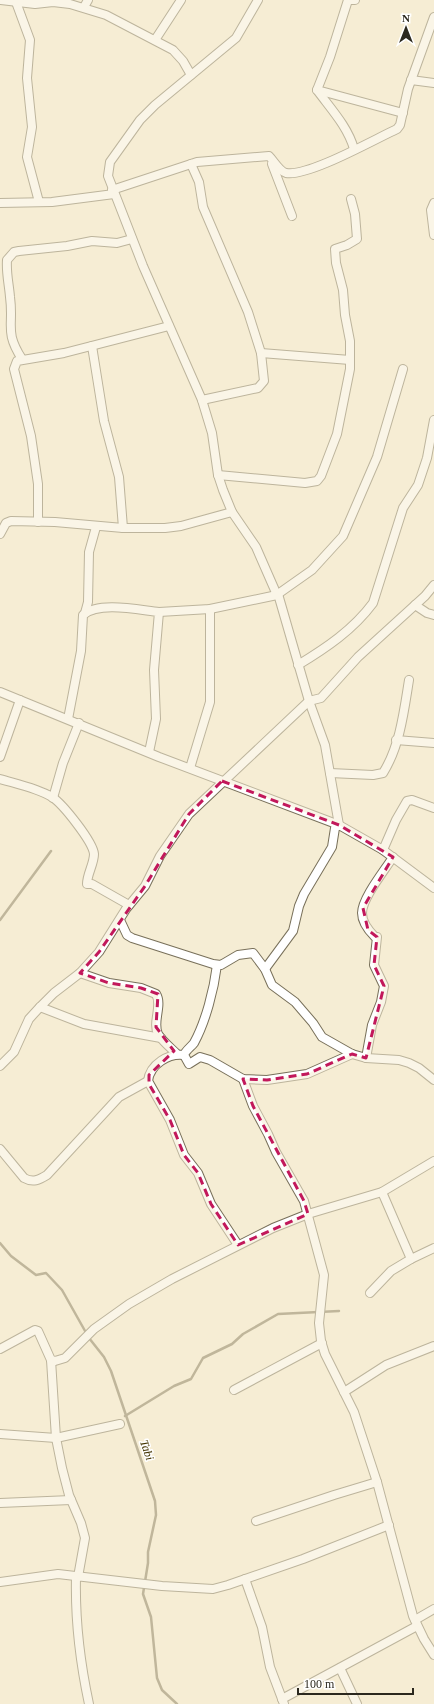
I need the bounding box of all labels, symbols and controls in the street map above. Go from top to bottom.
north arrow [386,8,426,48]
text: N [402,12,410,24]
water label: Tabi [137,1438,157,1462]
scale bar [298,1670,413,1696]
text: 100 m [304,1677,335,1691]

